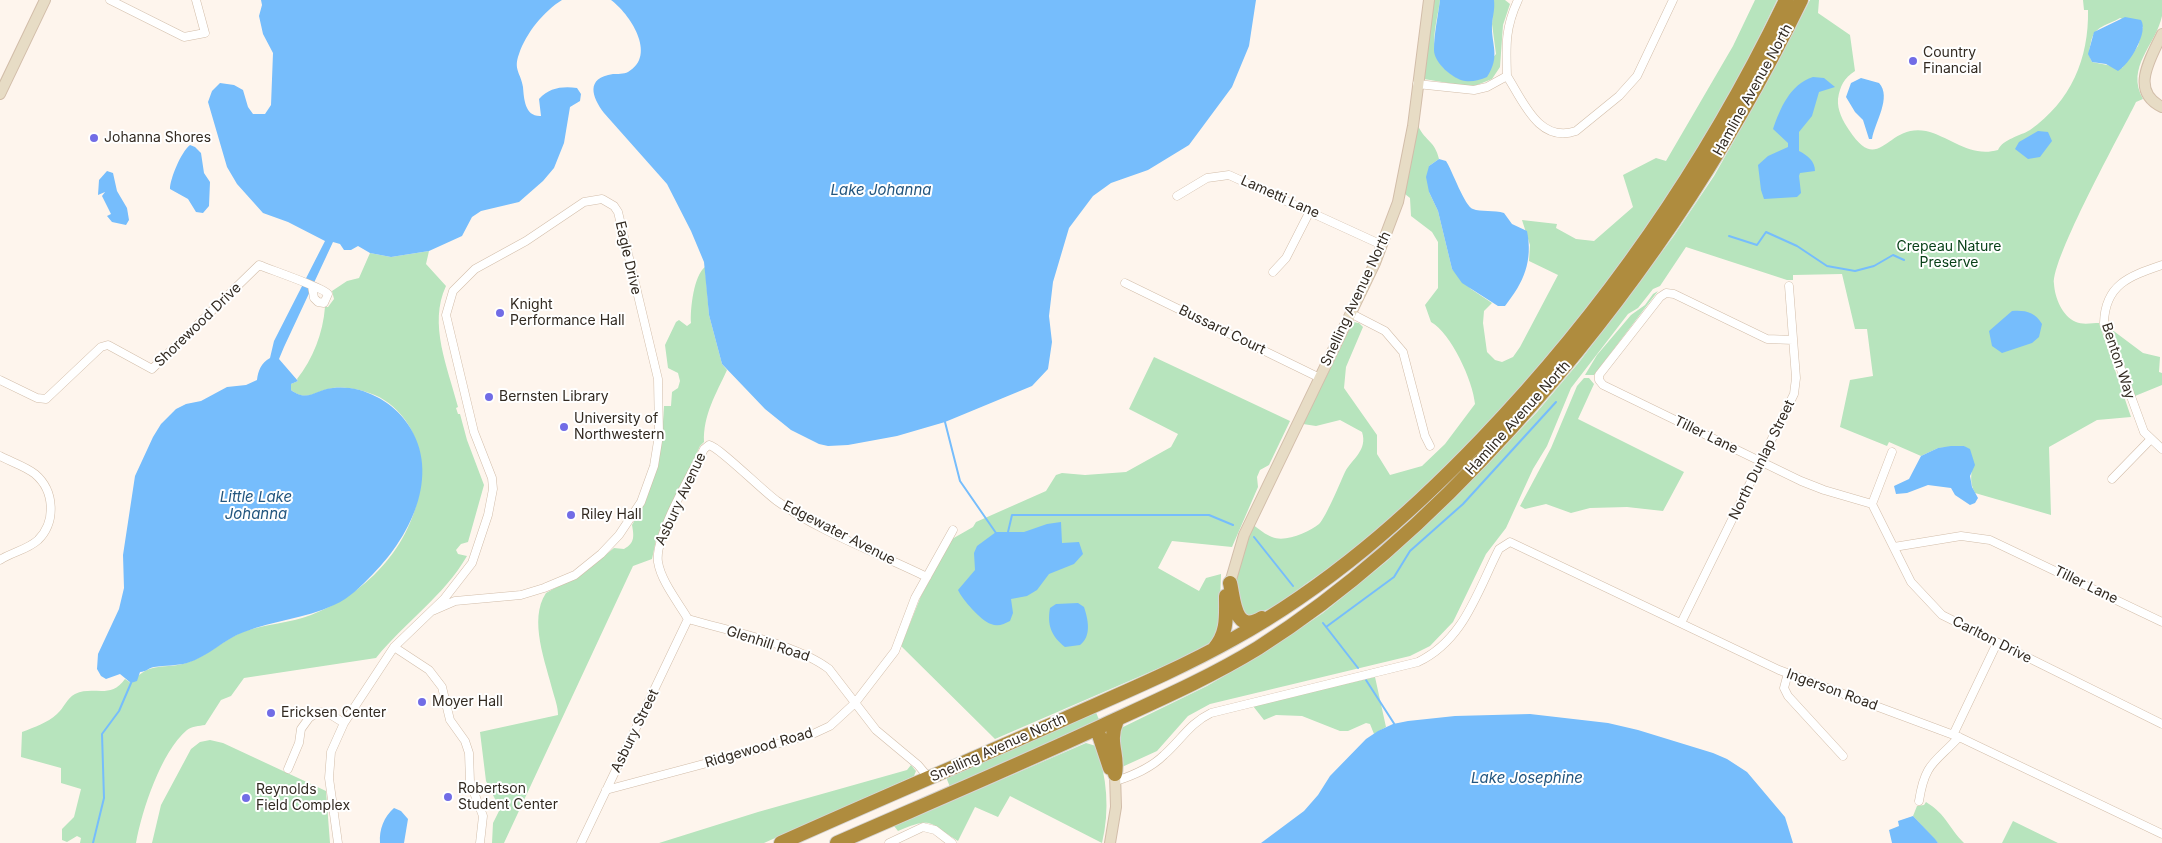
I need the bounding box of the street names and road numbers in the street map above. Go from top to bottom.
street label: Hamline Avenue North [1710,21,1796,159]
street label: Lametti Lane [1238,172,1322,222]
street label: Eagle Drive [611,220,645,296]
street label: Snelling Avenue North [1317,229,1395,369]
street label: Shorewood Drive [151,279,245,371]
street label: Bussard Court [1176,302,1268,358]
street label: Benton Way [2098,321,2138,401]
street label: Hamline Avenue North [1462,357,1574,479]
street label: North Dunlap Street [1726,397,1798,523]
street label: Tiller Lane [1671,412,1741,458]
street label: Asbury Avenue [652,450,710,548]
street label: Edgewater Avenue [780,497,898,569]
street label: Tiller Lane [2051,562,2121,608]
street label: Carlton Drive [1949,613,2035,667]
street label: Glenhill Road [724,623,812,665]
street label: Ingerson Road [1784,666,1880,714]
street label: Asbury Street [608,687,662,775]
street label: Snelling Avenue North [928,710,1068,786]
street label: Ridgewood Road [703,725,815,771]

